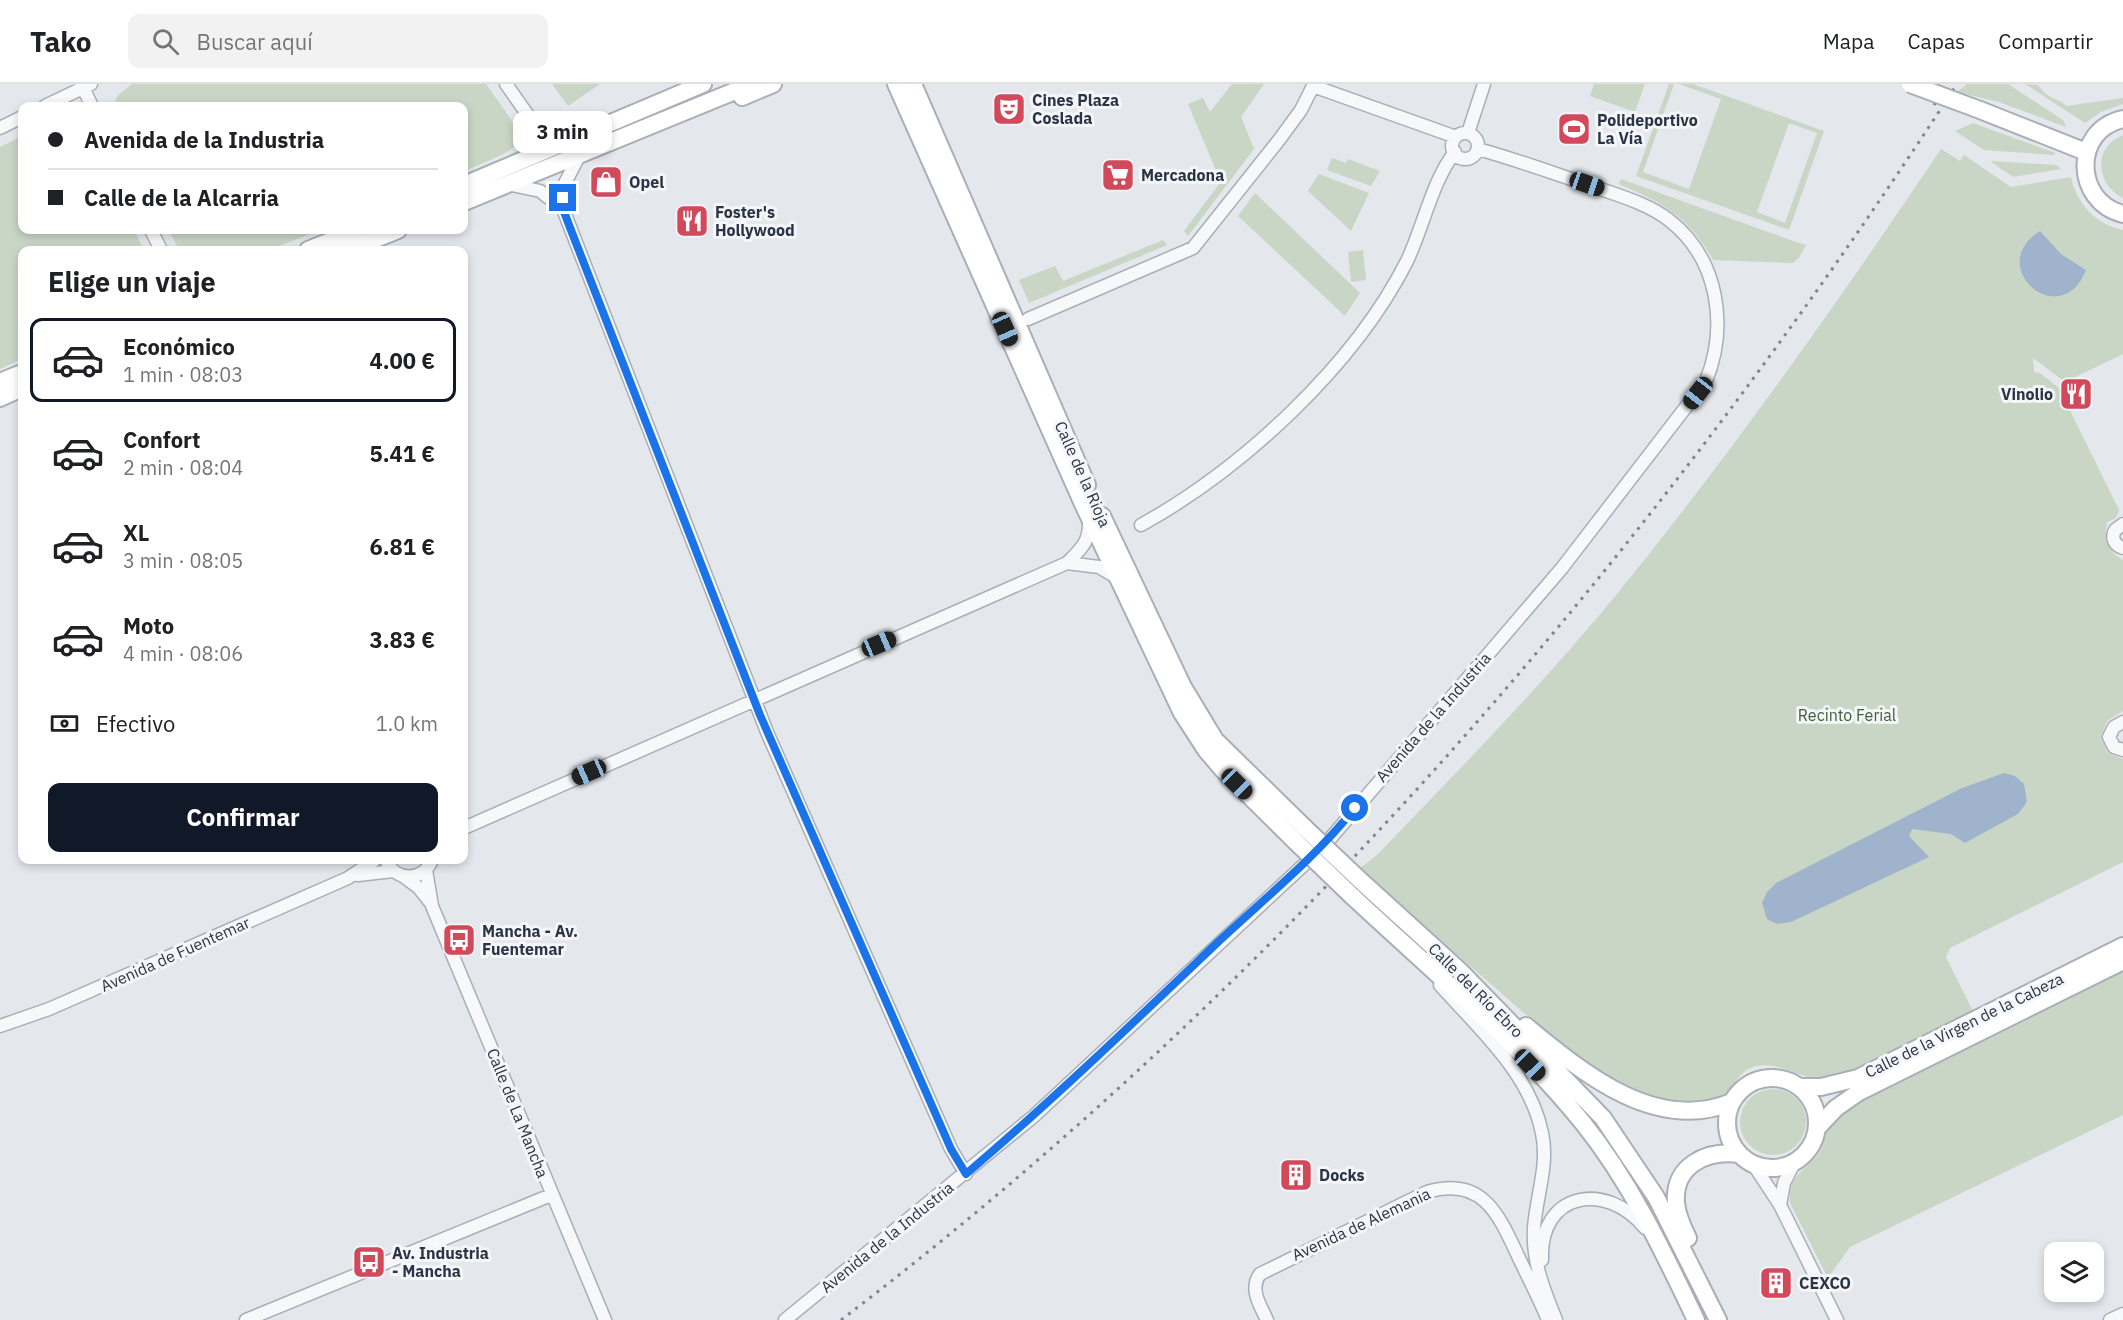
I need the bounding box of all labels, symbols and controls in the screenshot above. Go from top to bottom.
search box [128,14,548,68]
text: Tako [30,23,92,60]
icon: search [149,25,182,58]
text: Buscar aquí [197,27,313,56]
text: Mapa [1823,27,1874,55]
text: Capas [1907,27,1965,55]
text: Compartir [1998,27,2093,55]
place label: Cines Plaza Coslada [1032,90,1119,128]
theatre icon: Cines Plaza Coslada [991,91,1027,127]
place label: Polideportivo La Vía [1597,110,1698,148]
callout: 3 min [514,111,612,153]
sports icon: Polideportivo La Vía [1556,111,1592,147]
text: 3 min [536,118,589,145]
text: Avenida de la Industria [84,125,324,154]
supermarket icon: Mercadona [1100,157,1136,193]
shop icon: Opel [588,164,624,200]
place label: Mercadona [1141,165,1224,185]
car [1567,170,1607,198]
place label: Opel [629,172,664,192]
text: Calle de la Alcarria [84,183,279,212]
route end [549,184,576,211]
place label: Foster's Hollywood [715,202,795,240]
restaurant icon: Foster's Hollywood [674,203,710,239]
text: Elige un viaje [48,264,216,299]
car [989,309,1021,349]
text: Económico [123,332,235,361]
icon: car [51,333,105,387]
text: 4.00 € [370,346,435,375]
text: 1 min · 08:03 [123,361,243,388]
car [1680,373,1716,413]
restaurant icon: Vinolio [2058,376,2094,412]
place label: Vinolio [2001,384,2053,404]
street label: Calle de la Rioja [1051,418,1115,531]
text: Confort [123,425,201,454]
icon: car [51,426,105,480]
text: 5.41 € [370,439,435,468]
text: 2 min · 08:04 [123,454,243,481]
text: XL [123,518,149,547]
icon: car [51,519,105,573]
text: 6.81 € [370,532,435,561]
text: 3 min · 08:05 [123,547,243,574]
text: Moto [123,611,174,640]
icon: car [51,612,105,666]
text: 3.83 € [370,625,435,654]
car [859,629,899,659]
text: 4 min · 08:06 [123,640,243,667]
street label: Avenida de la Industria [1371,648,1495,786]
park label: Recinto Ferial [1798,705,1896,725]
icon: cash [48,707,81,740]
text: Efectivo [96,709,175,738]
text: 1.0 km [376,710,438,737]
car [569,756,609,788]
car [1218,765,1256,803]
button: Confirmar [48,783,438,852]
route start [1341,794,1368,821]
street label: Avenida de Fuentemar [97,912,253,996]
place label: Mancha - Av. Fuentemar [482,921,578,959]
bus stop icon: Mancha - Av. Fuentemar [441,922,477,958]
street label: Calle del Río Ebro [1424,938,1528,1042]
street label: Calle de la Virgen de la Cabeza [1861,968,2067,1082]
street label: Calle de La Mancha [483,1045,553,1181]
car [1511,1046,1549,1084]
building icon: Docks [1278,1157,1314,1193]
place label: Docks [1319,1165,1365,1185]
street label: Avenida de la Industria [817,1177,958,1297]
street label: Avenida de Alemania [1289,1183,1434,1265]
map controls [2044,1242,2104,1302]
button: layers [2044,1242,2104,1302]
place label: Av. Industria - Mancha [392,1243,489,1281]
bus stop icon: Av. Industria - Mancha [351,1244,387,1280]
building icon: CEXCO [1758,1265,1794,1301]
place label: CEXCO [1799,1273,1851,1293]

